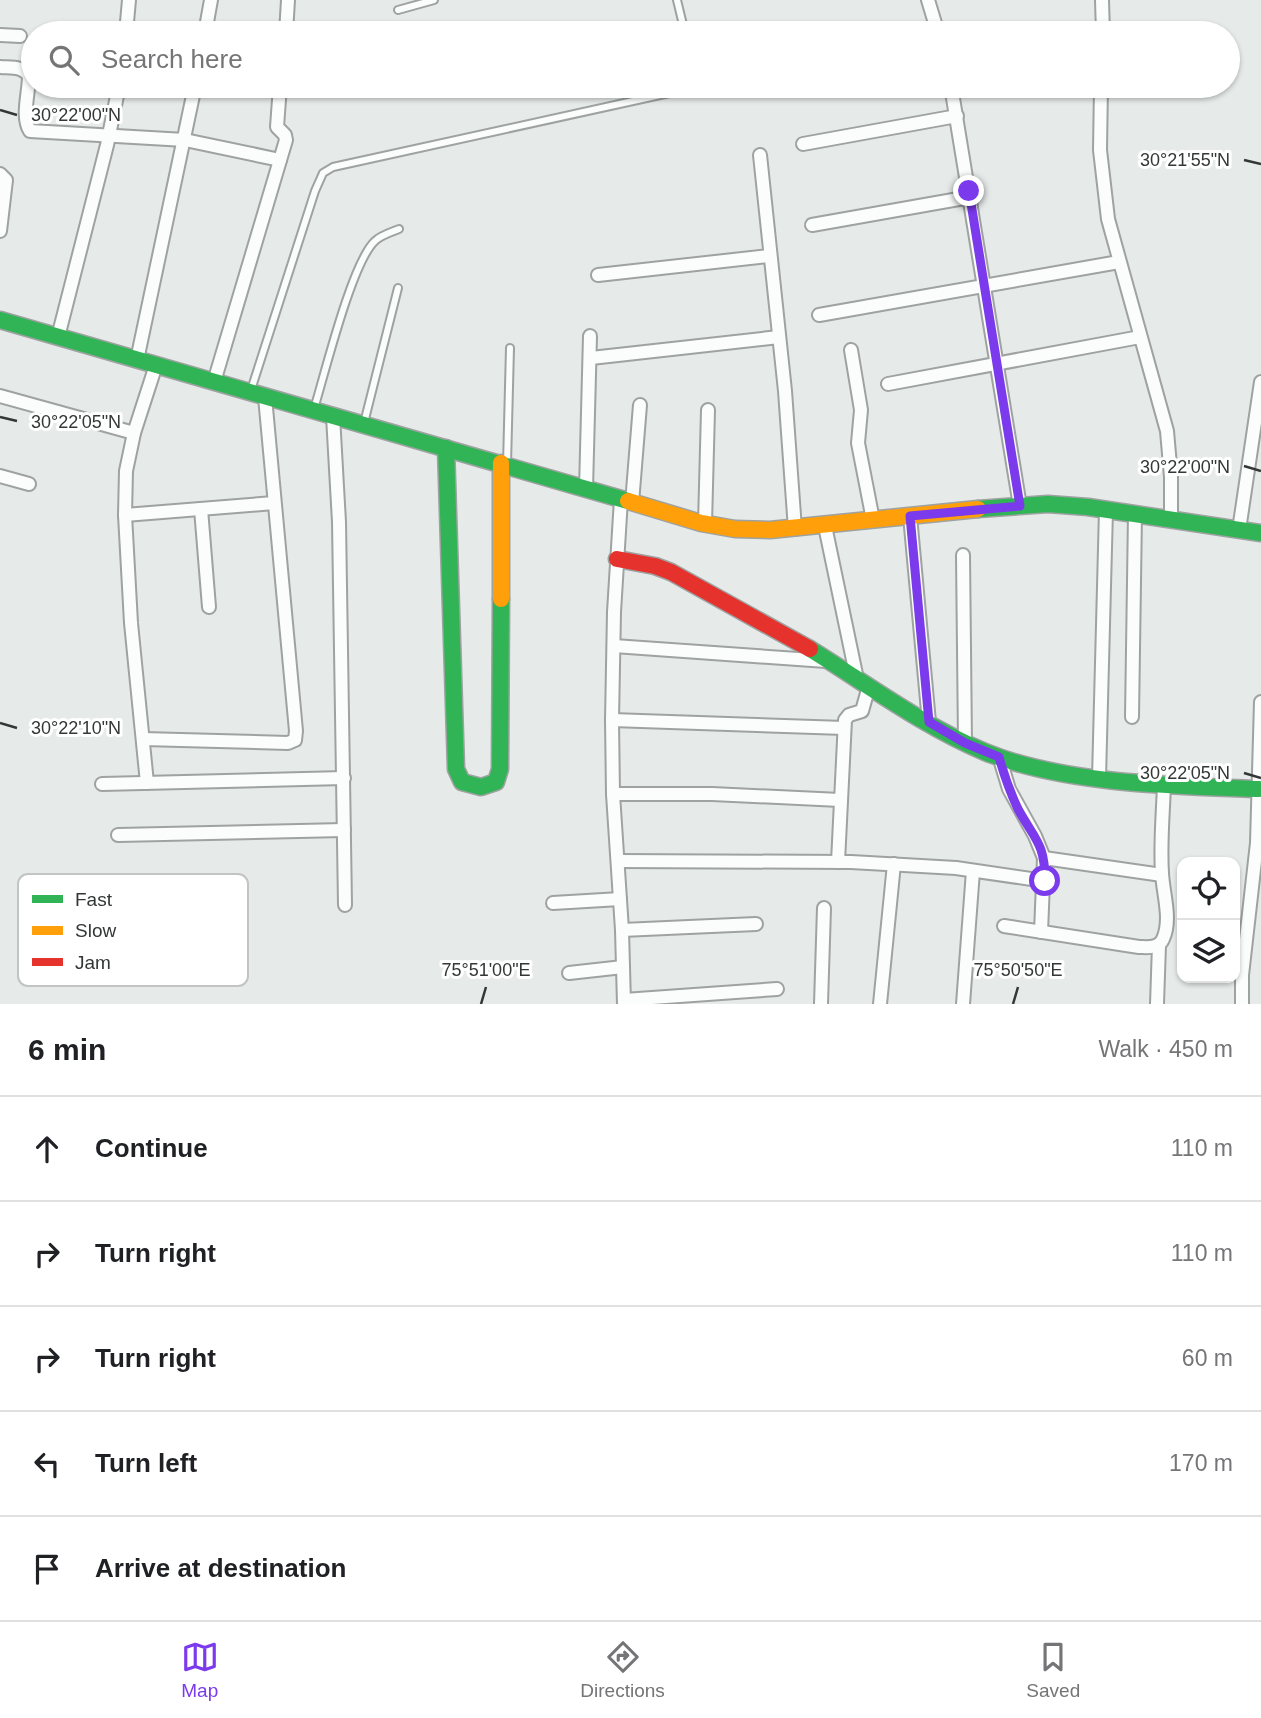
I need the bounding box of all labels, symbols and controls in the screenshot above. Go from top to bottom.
search box [21,21,1240,98]
icon: search [45,41,83,79]
text: Search here [101,44,243,74]
text: 30°22'00"N [31,105,121,125]
text: 30°21'55"N [1140,150,1230,170]
route end [953,175,984,206]
text: 30°22'05"N [31,412,121,432]
text: 30°22'00"N [1140,457,1230,477]
text: 30°22'10"N [31,718,121,738]
text: 30°22'05"N [1140,763,1230,783]
map controls [1177,857,1240,983]
button: locate [1177,857,1240,920]
route start [1029,865,1060,896]
legend [18,874,248,986]
text: Fast [75,889,113,910]
text: Slow [75,920,116,941]
button: layers [1177,920,1240,983]
text: Jam [75,952,111,973]
text: 75°51'00"E [441,960,531,980]
text: 75°50'50"E [973,960,1063,980]
text: 6 min [28,1033,106,1066]
text: Walk · 450 m [1098,1036,1233,1062]
icon: ahead [28,1130,66,1168]
text: Continue [95,1133,208,1163]
text: 110 m [1171,1135,1233,1161]
icon: right [28,1235,66,1273]
text: Turn right [95,1238,216,1268]
text: 110 m [1171,1240,1233,1266]
icon: right [28,1340,66,1378]
text: Turn right [95,1343,216,1373]
text: 60 m [1182,1345,1233,1371]
icon: left [28,1445,66,1483]
text: Turn left [95,1448,197,1478]
text: 170 m [1169,1450,1233,1476]
icon: arrive [28,1550,66,1588]
text: Arrive at destination [95,1553,346,1583]
tab: Map [181,1638,219,1702]
tab: Directions [580,1638,665,1702]
tab: Saved [1026,1638,1080,1702]

